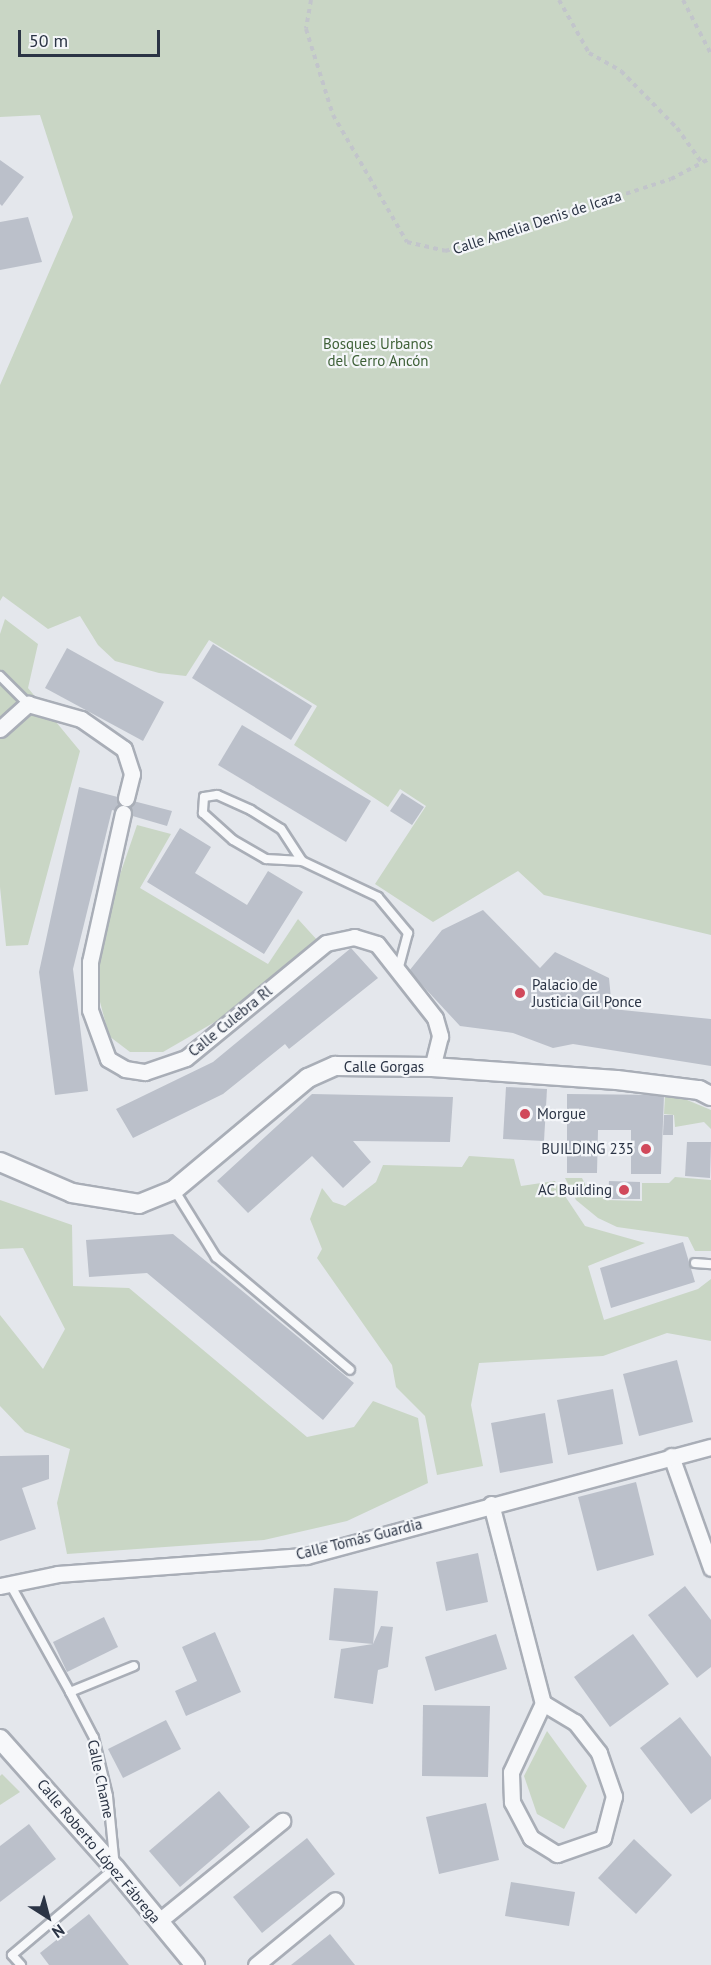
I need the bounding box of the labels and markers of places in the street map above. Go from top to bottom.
place label: Palacio de Justicia Gil Ponce [532,975,642,1010]
marker: Palacio de Justicia Gil Ponce [513,986,527,1000]
place label: Morgue [537,1105,586,1123]
marker: Morgue [518,1107,532,1121]
place label: BUILDING 235 [541,1140,634,1158]
marker: BUILDING 235 [639,1142,653,1156]
place label: AC Building [537,1181,612,1199]
marker: AC Building [617,1183,631,1197]

